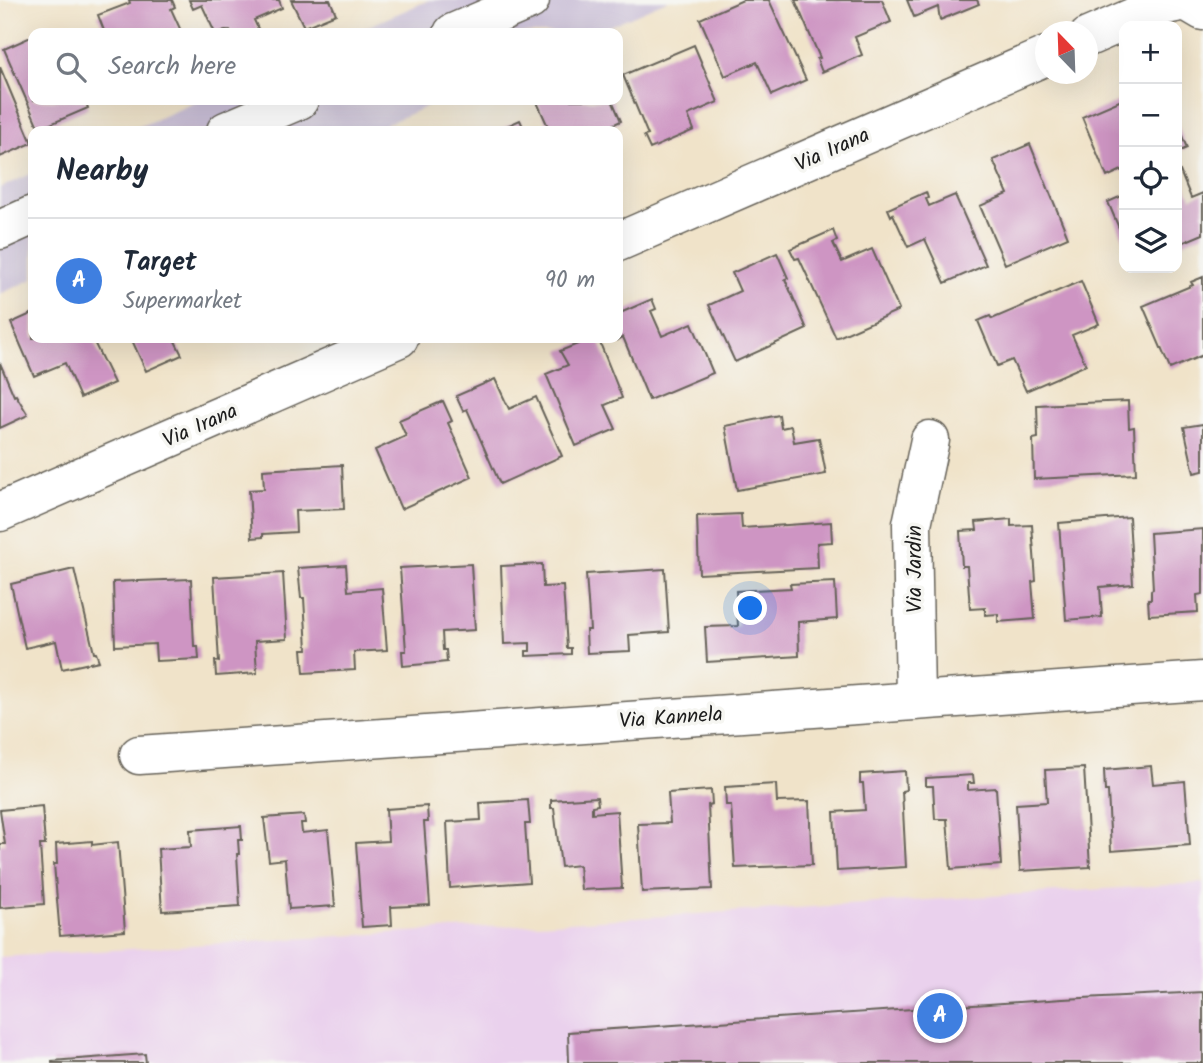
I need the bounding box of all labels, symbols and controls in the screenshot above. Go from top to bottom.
north arrow [1035,21,1098,84]
map controls [1119,21,1182,273]
button: + [1119,21,1182,84]
search box [28,28,623,105]
text: Search here [108,46,236,88]
icon: search [52,48,90,86]
button: − [1119,84,1182,147]
street label: Via Irana [790,119,875,181]
button: locate [1119,147,1182,210]
text: Nearby [56,148,148,196]
button: layers [1119,210,1182,273]
text: Target [123,242,197,284]
text: A [72,263,86,299]
text: 90 m [545,263,595,299]
text: Supermarket [123,284,242,320]
street label: Via Irana [158,395,243,457]
street label: Via Jardin [899,525,932,613]
your location [733,591,767,625]
street label: Via Kannela [618,698,724,739]
pin: A [917,990,963,1042]

